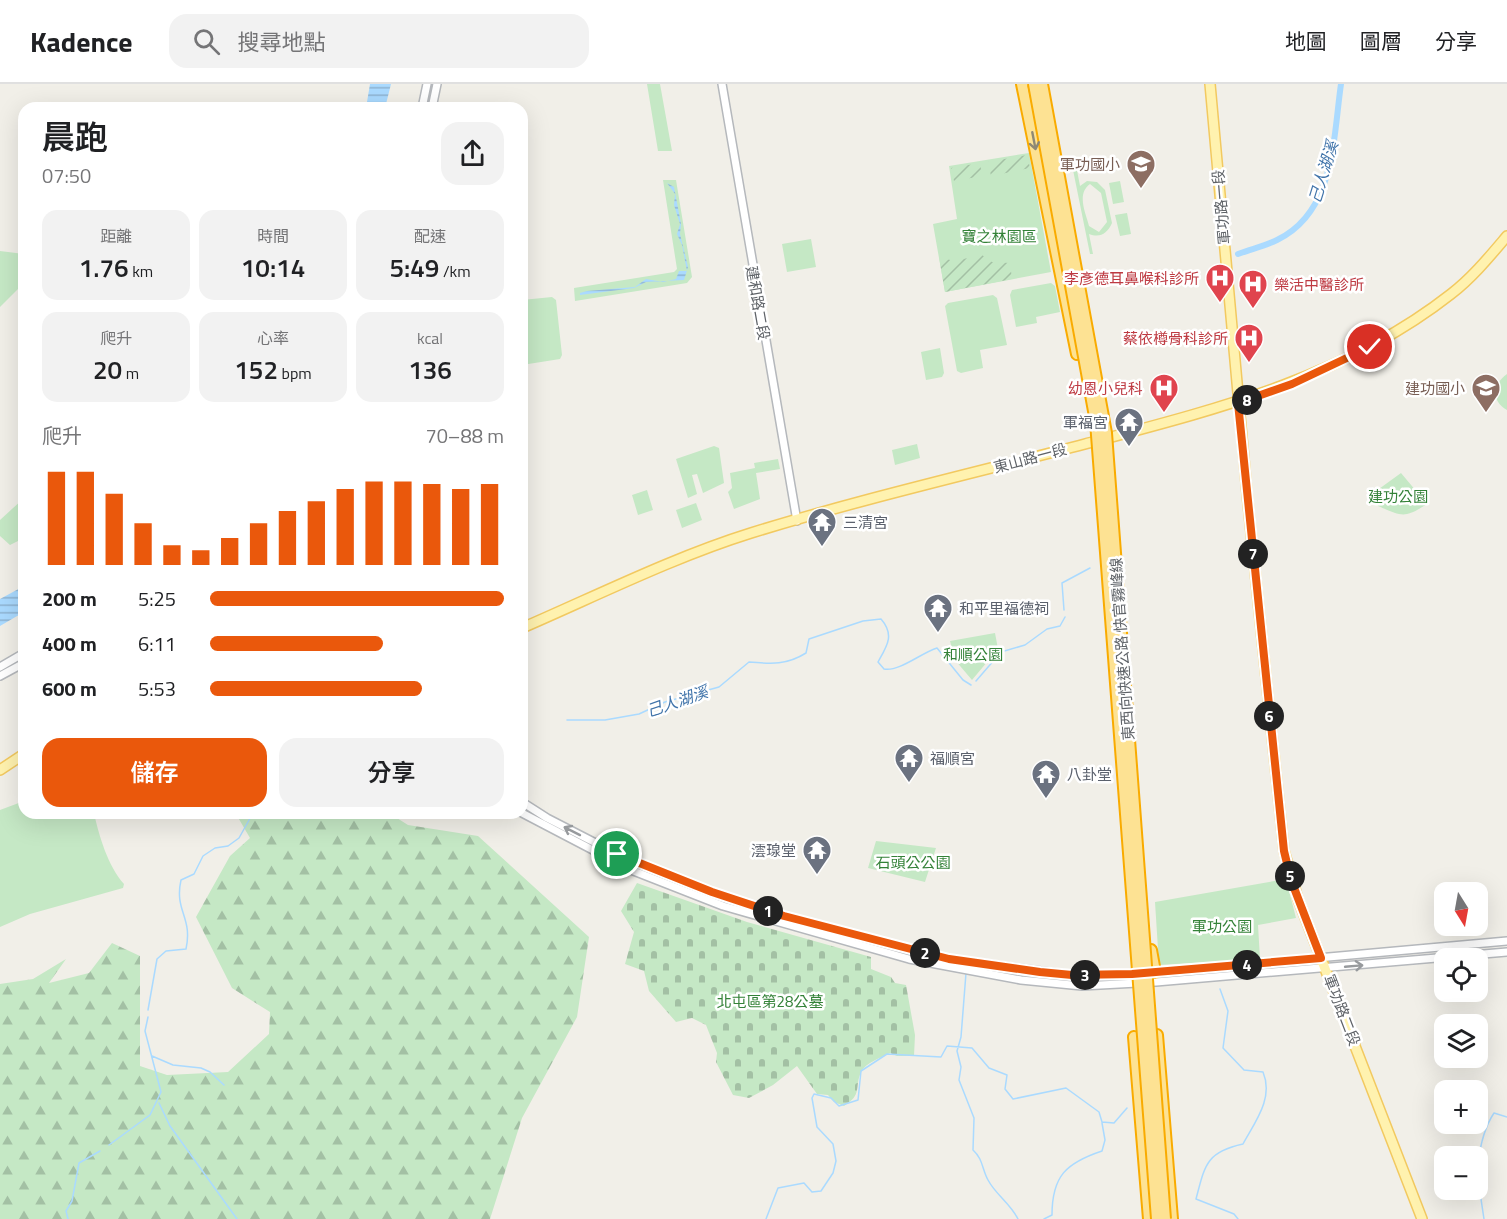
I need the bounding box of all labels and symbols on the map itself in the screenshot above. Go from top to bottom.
one-way arrow [1029,131,1040,151]
water label: 己人湖溪 [1302,136,1344,206]
school or university icon: 軍功國小 [1125,148,1157,190]
place label: 軍功國小 [1060,153,1120,176]
street label: 軍功路一段 [1206,169,1236,245]
park label: 寶之林園區 [961,225,1037,248]
hospital icon: 李彥德耳鼻喉科診所 [1204,262,1236,304]
street label: 建和路二段 [740,264,776,342]
place label: 李彥德耳鼻喉科診所 [1064,267,1199,290]
hospital icon: 樂活中醫診所 [1237,268,1269,310]
place label: 樂活中醫診所 [1274,273,1364,296]
pin [1344,321,1395,372]
hospital icon: 蔡依樽骨科診所 [1233,322,1265,364]
place label: 蔡依樽骨科診所 [1123,327,1228,350]
hospital icon: 幼恩小兒科 [1148,372,1180,414]
school or university icon: 建功國小 [1470,372,1502,414]
place label: 幼恩小兒科 [1068,377,1143,400]
place label: 建功國小 [1405,377,1465,400]
pin: 8 [1232,385,1262,415]
temple icon: 軍福宮 [1113,406,1145,448]
place label: 軍福宮 [1063,411,1108,434]
street label: 東山路一段 [991,437,1069,479]
park label: 建功公園 [1368,485,1428,508]
temple icon: 三清宮 [806,506,838,548]
place label: 三清宮 [843,511,888,534]
pin: 7 [1238,539,1268,569]
street label: 東西向快速公路 快官霧峰線 [1104,557,1140,741]
temple icon: 和平里福德祠 [922,592,954,634]
place label: 和平里福德祠 [959,597,1049,620]
park label: 和順公園 [943,643,1003,666]
water label: 己人湖溪 [643,679,713,723]
pin: 6 [1254,701,1284,731]
temple icon: 福順宮 [893,742,925,784]
place label: 福順宮 [930,747,975,770]
temple icon: 八卦堂 [1030,758,1062,800]
place label: 八卦堂 [1067,763,1112,786]
one-way arrow [564,825,582,837]
pin [591,828,642,879]
temple icon: 澐瑔堂 [801,834,833,876]
place label: 澐瑔堂 [751,839,796,862]
park label: 石頭公公園 [875,851,951,874]
pin: 5 [1275,861,1305,891]
north arrow [1434,882,1488,936]
pin: 1 [753,896,783,926]
park label: 軍功公園 [1192,915,1252,938]
pin: 2 [910,938,940,968]
pin: 4 [1232,950,1262,980]
pin: 3 [1070,960,1100,990]
one-way arrow [1343,960,1363,971]
street label: 軍功路二段 [1318,971,1366,1049]
park label: 北屯區第28公墓 [717,990,823,1013]

